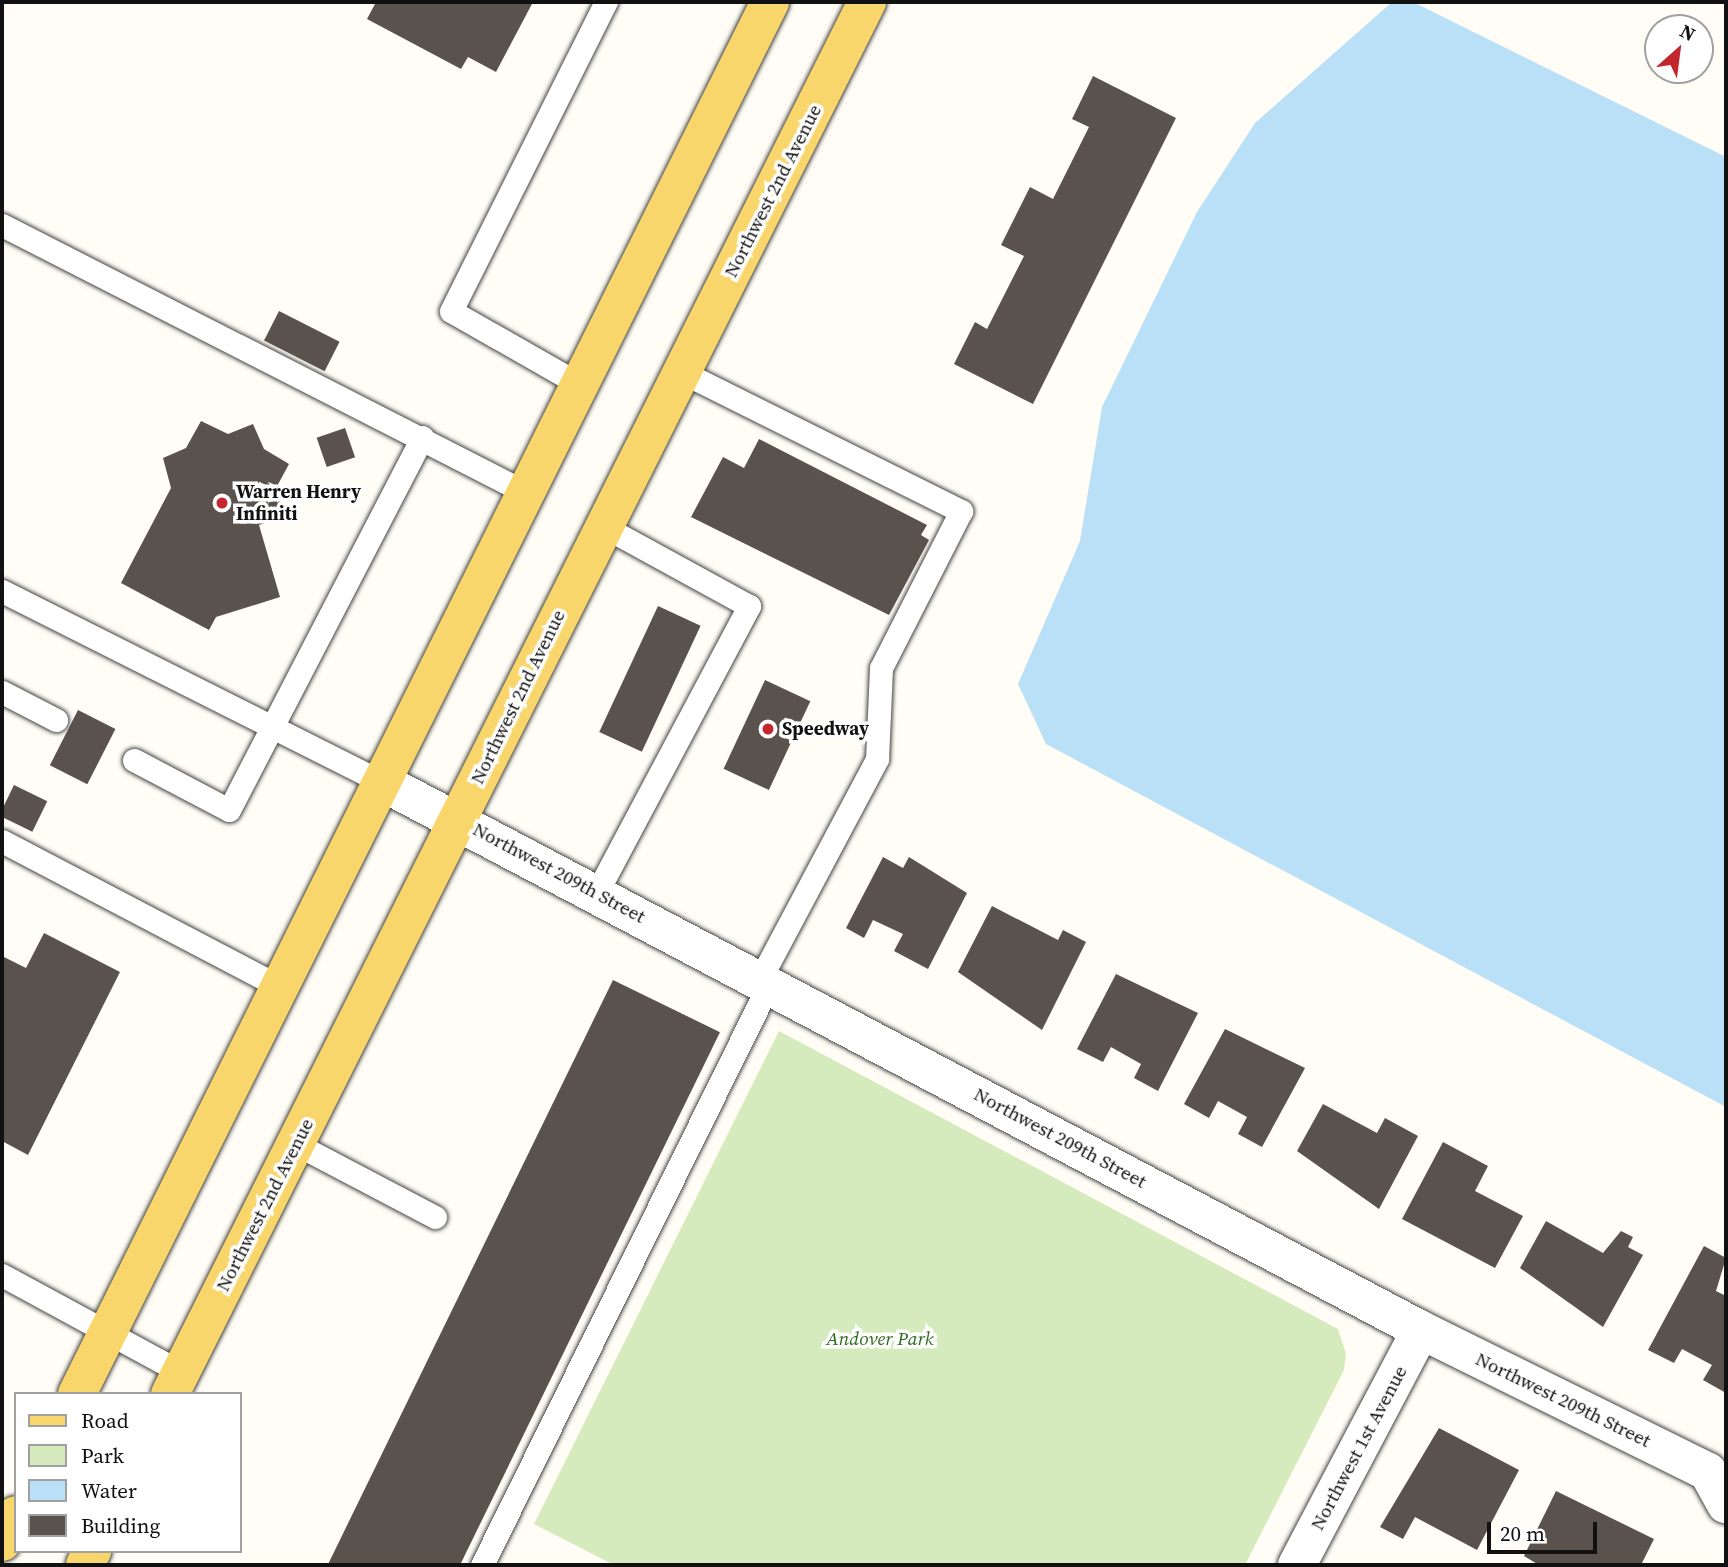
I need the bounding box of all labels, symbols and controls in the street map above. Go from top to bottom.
north arrow [1644,14,1714,84]
text: N [1676,17,1700,47]
street label: Northwest 2nd Avenue [720,101,826,281]
place label: Warren Henry Infiniti [236,481,361,525]
marker: Warren Henry Infiniti [214,495,230,511]
street label: Northwest 2nd Avenue [466,606,570,788]
place label: Speedway [782,718,869,740]
marker: Speedway [760,721,776,737]
street label: Northwest 209th Street [469,818,649,928]
street label: Northwest 209th Street [970,1083,1150,1193]
street label: Northwest 2nd Avenue [212,1115,318,1295]
park label: Andover Park [826,1328,934,1350]
street label: Northwest 209th Street [1472,1348,1654,1452]
street label: Northwest 1st Avenue [1306,1362,1412,1534]
legend [14,1392,242,1553]
text: Road [81,1406,129,1435]
text: Park [81,1441,124,1470]
text: Water [81,1476,137,1505]
scale bar [1490,1508,1600,1552]
text: Building [81,1511,160,1540]
text: 20 m [1500,1519,1545,1548]

